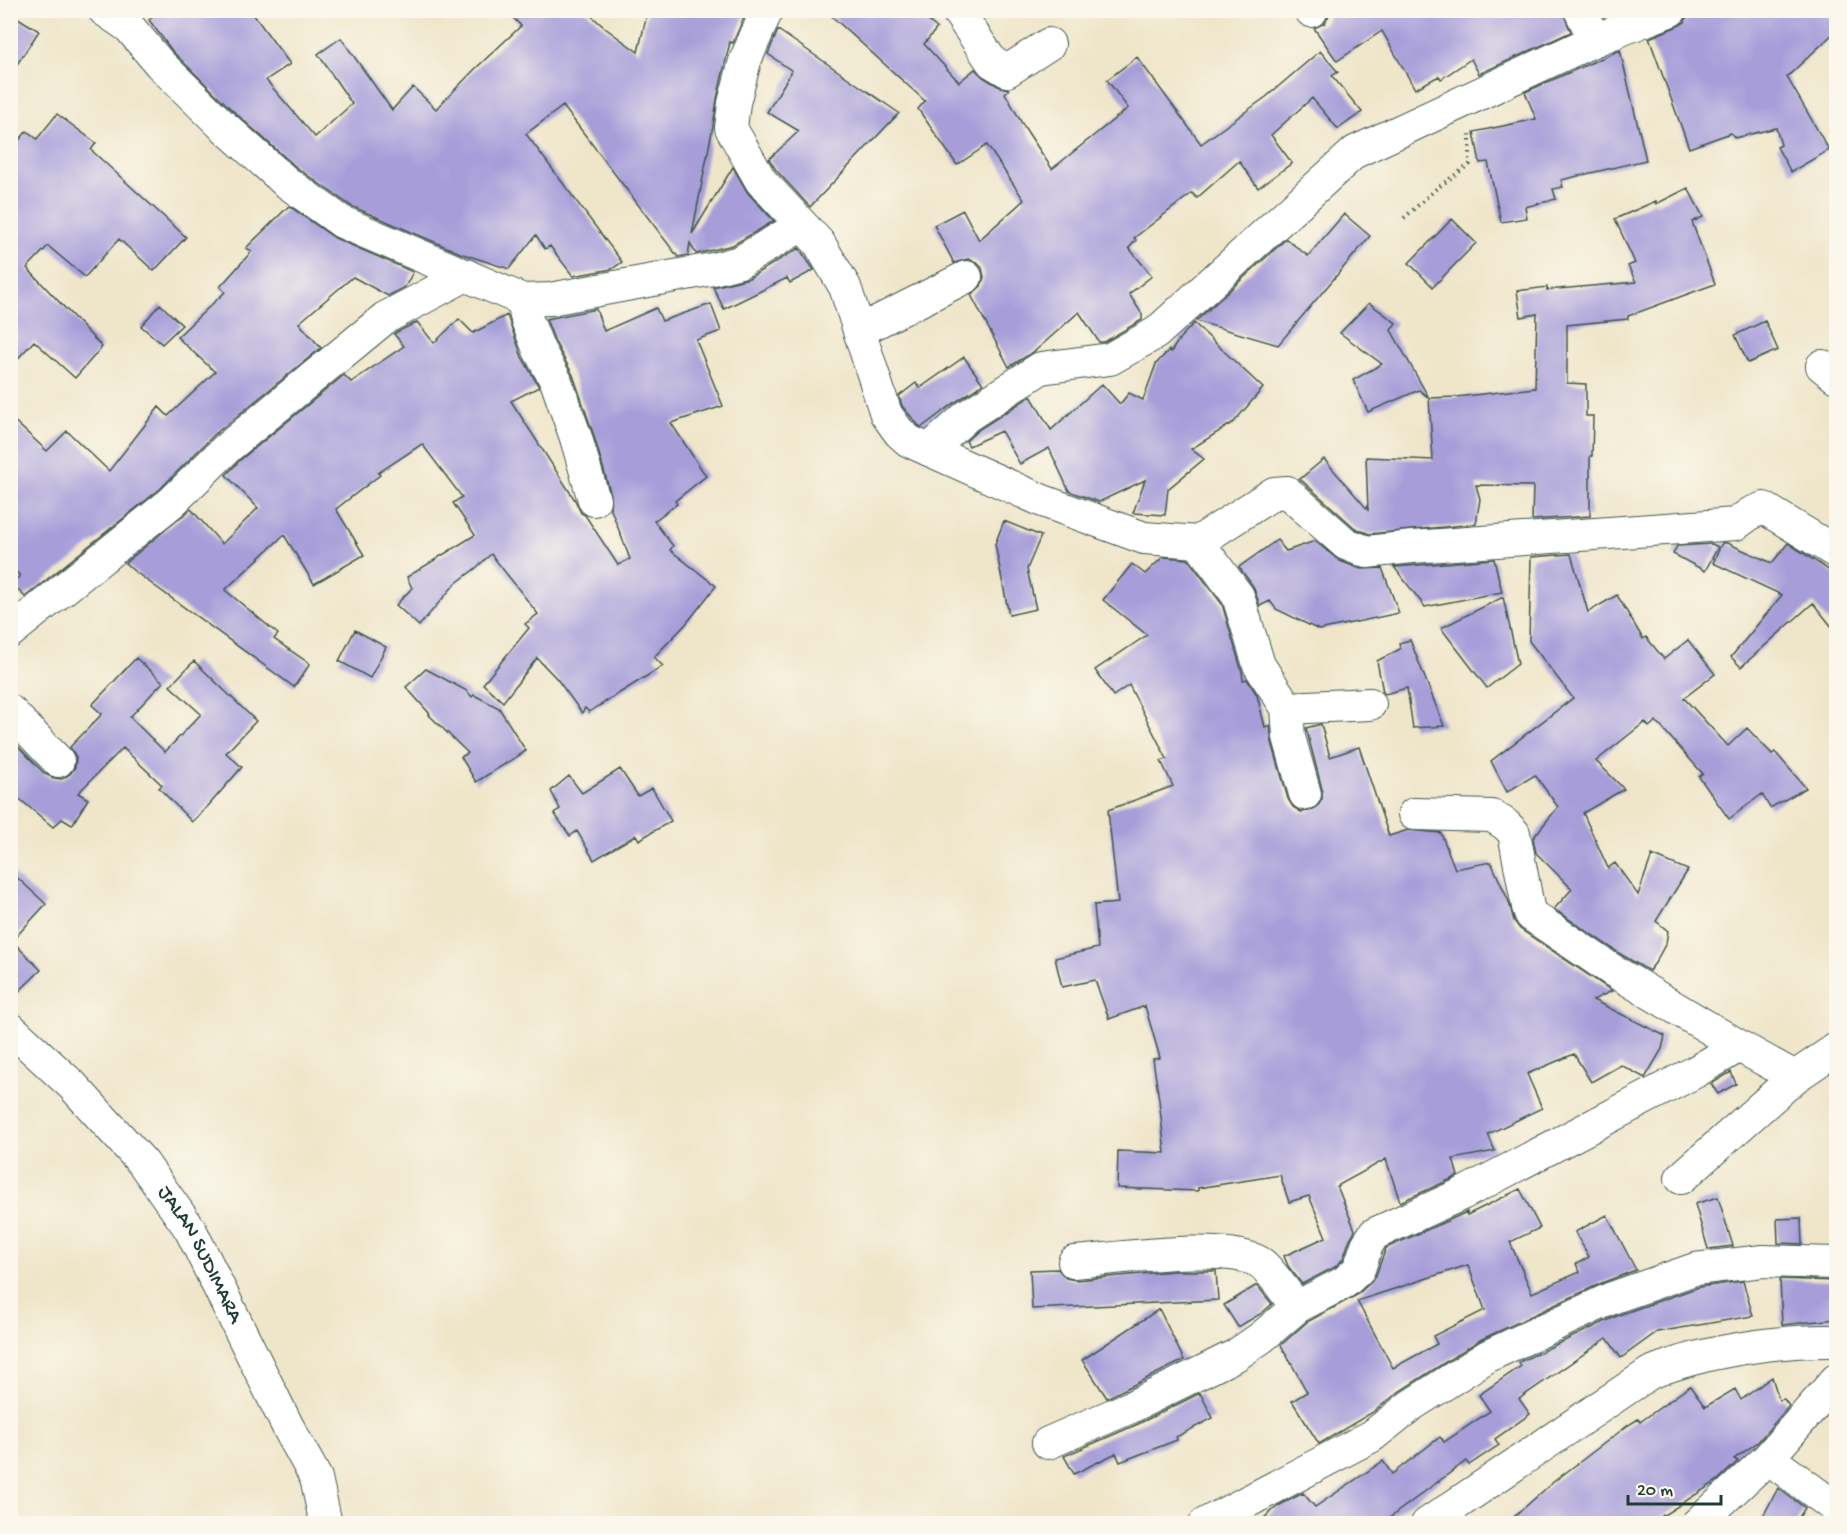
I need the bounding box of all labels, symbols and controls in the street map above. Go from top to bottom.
street label: JALAN SUDIMARA [151,1182,248,1329]
scale bar [1628,1468,1721,1506]
text: 20 m [1637,1481,1673,1502]

